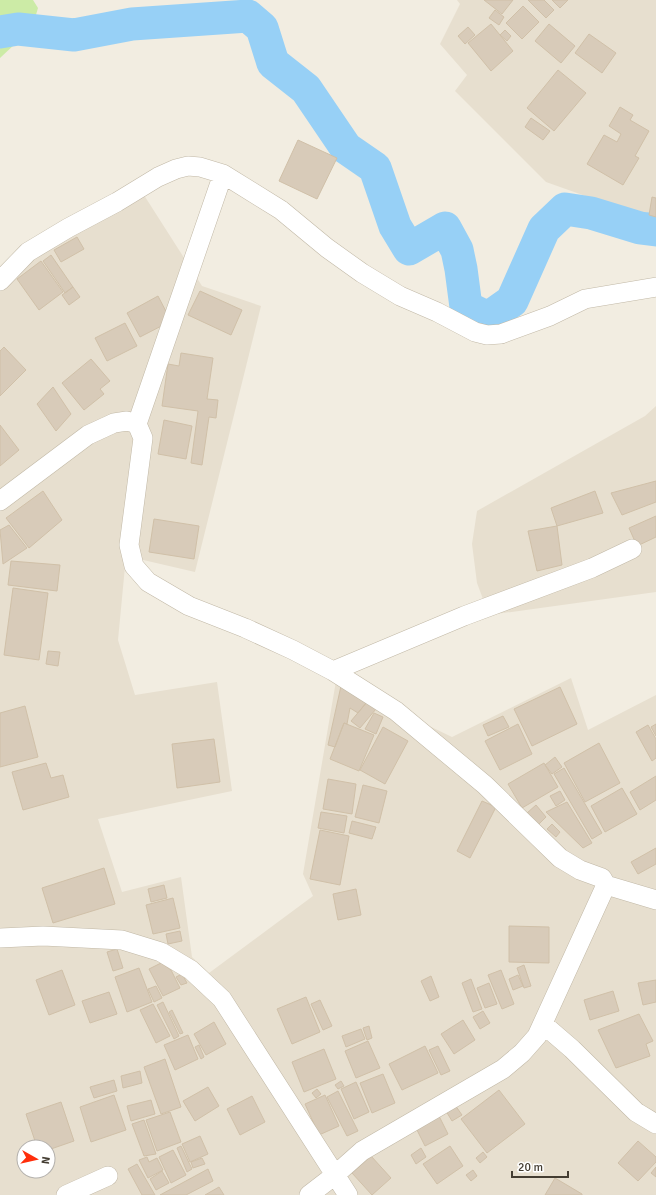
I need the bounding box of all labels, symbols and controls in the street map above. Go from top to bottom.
north arrow [16,1139,56,1179]
scale bar [512,1153,568,1179]
text: N [38,1156,52,1165]
text: 20 m [518,1160,543,1175]

